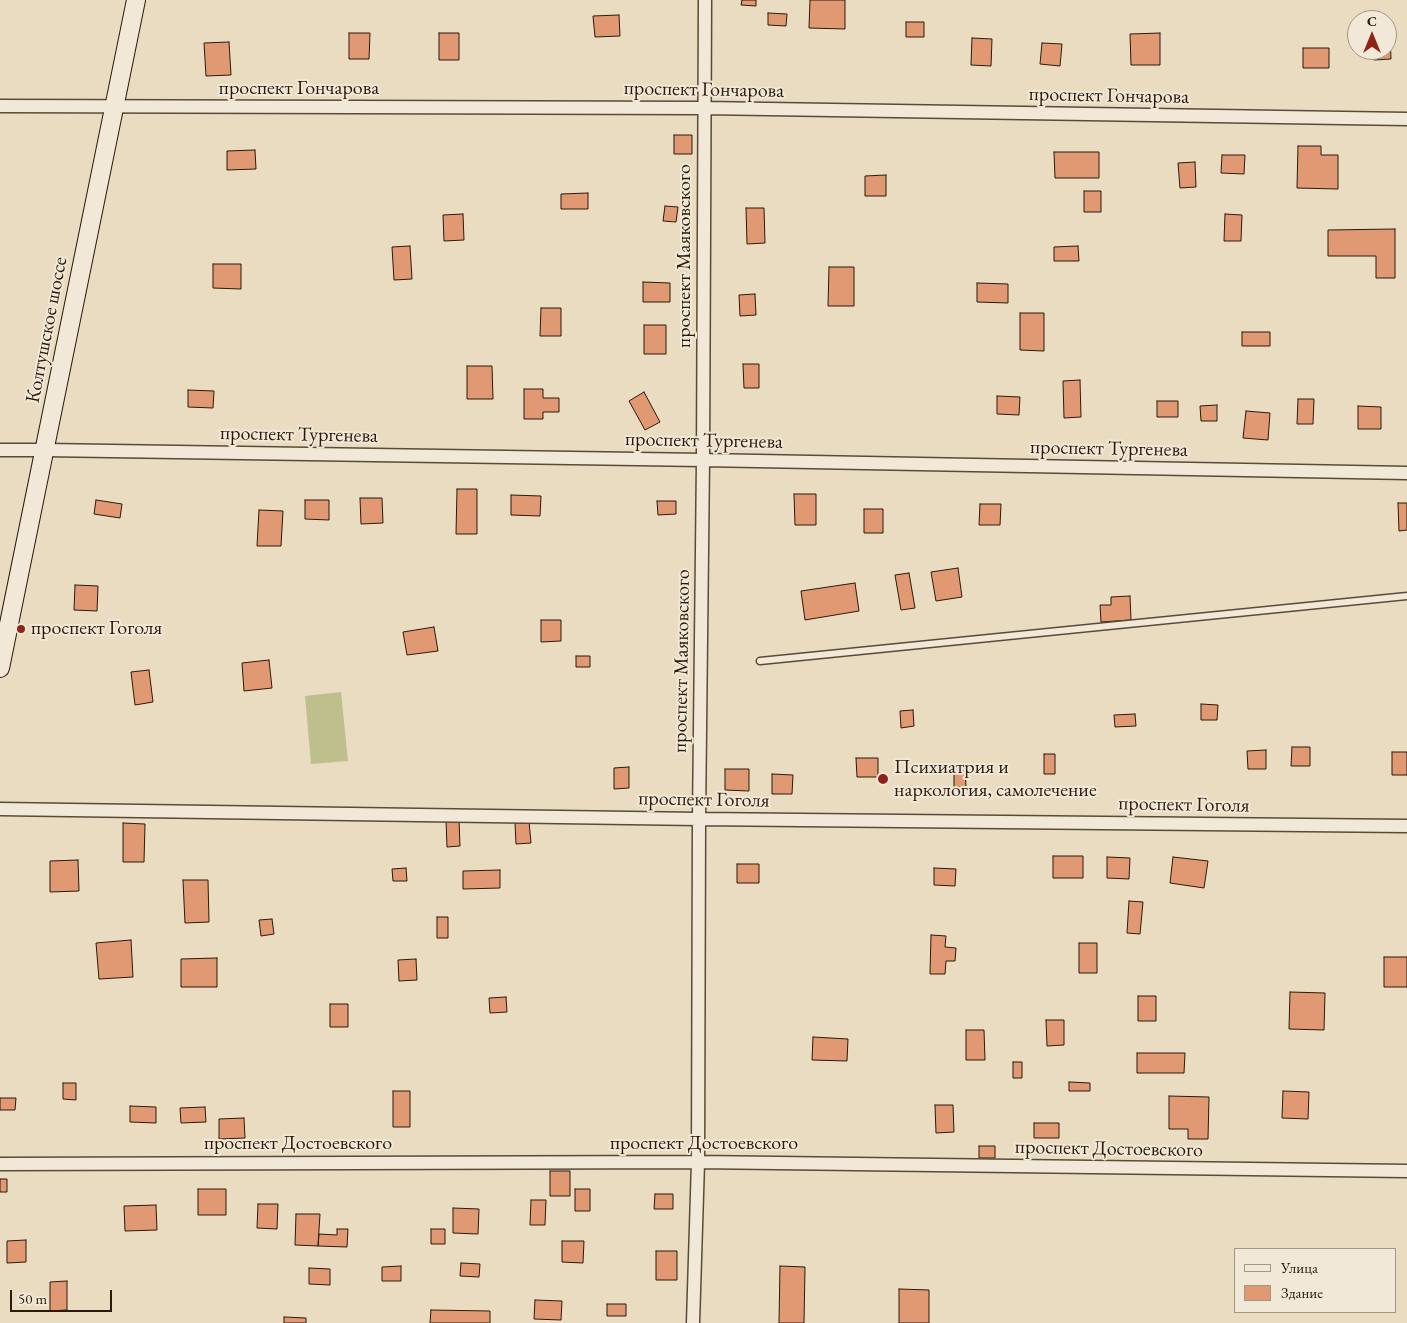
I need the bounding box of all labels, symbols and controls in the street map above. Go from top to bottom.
north arrow [1347,10,1397,60]
text: С [1367,12,1377,30]
street label: проспект Гончарова [219,77,379,101]
street label: проспект Гончарова [624,77,784,103]
street label: проспект Гончарова [1029,83,1189,109]
street label: проспект Маяковского [673,164,697,348]
street label: Колтушское шоссе [21,255,73,405]
street label: проспект Тургенева [220,422,378,448]
street label: проспект Тургенева [625,428,783,454]
street label: проспект Тургенева [1030,436,1188,462]
street label: проспект Маяковского [668,569,696,753]
place label: проспект Гоголя [31,617,162,641]
marker: проспект Гоголя [15,623,27,635]
place label: Психиатрия и наркология, самолечение [894,756,1097,803]
marker: Психиатрия и наркология, самолечение [876,772,890,786]
street label: проспект Гоголя [638,787,770,813]
street label: проспект Гоголя [1118,792,1250,818]
street label: проспект Достоевского [204,1132,392,1156]
street label: проспект Достоевского [610,1132,798,1156]
street label: проспект Достоевского [1015,1135,1203,1163]
legend [1234,1248,1397,1313]
text: Улица [1281,1258,1318,1277]
scale bar [12,1280,115,1312]
text: Здание [1281,1283,1323,1302]
text: 50 m [18,1289,47,1308]

